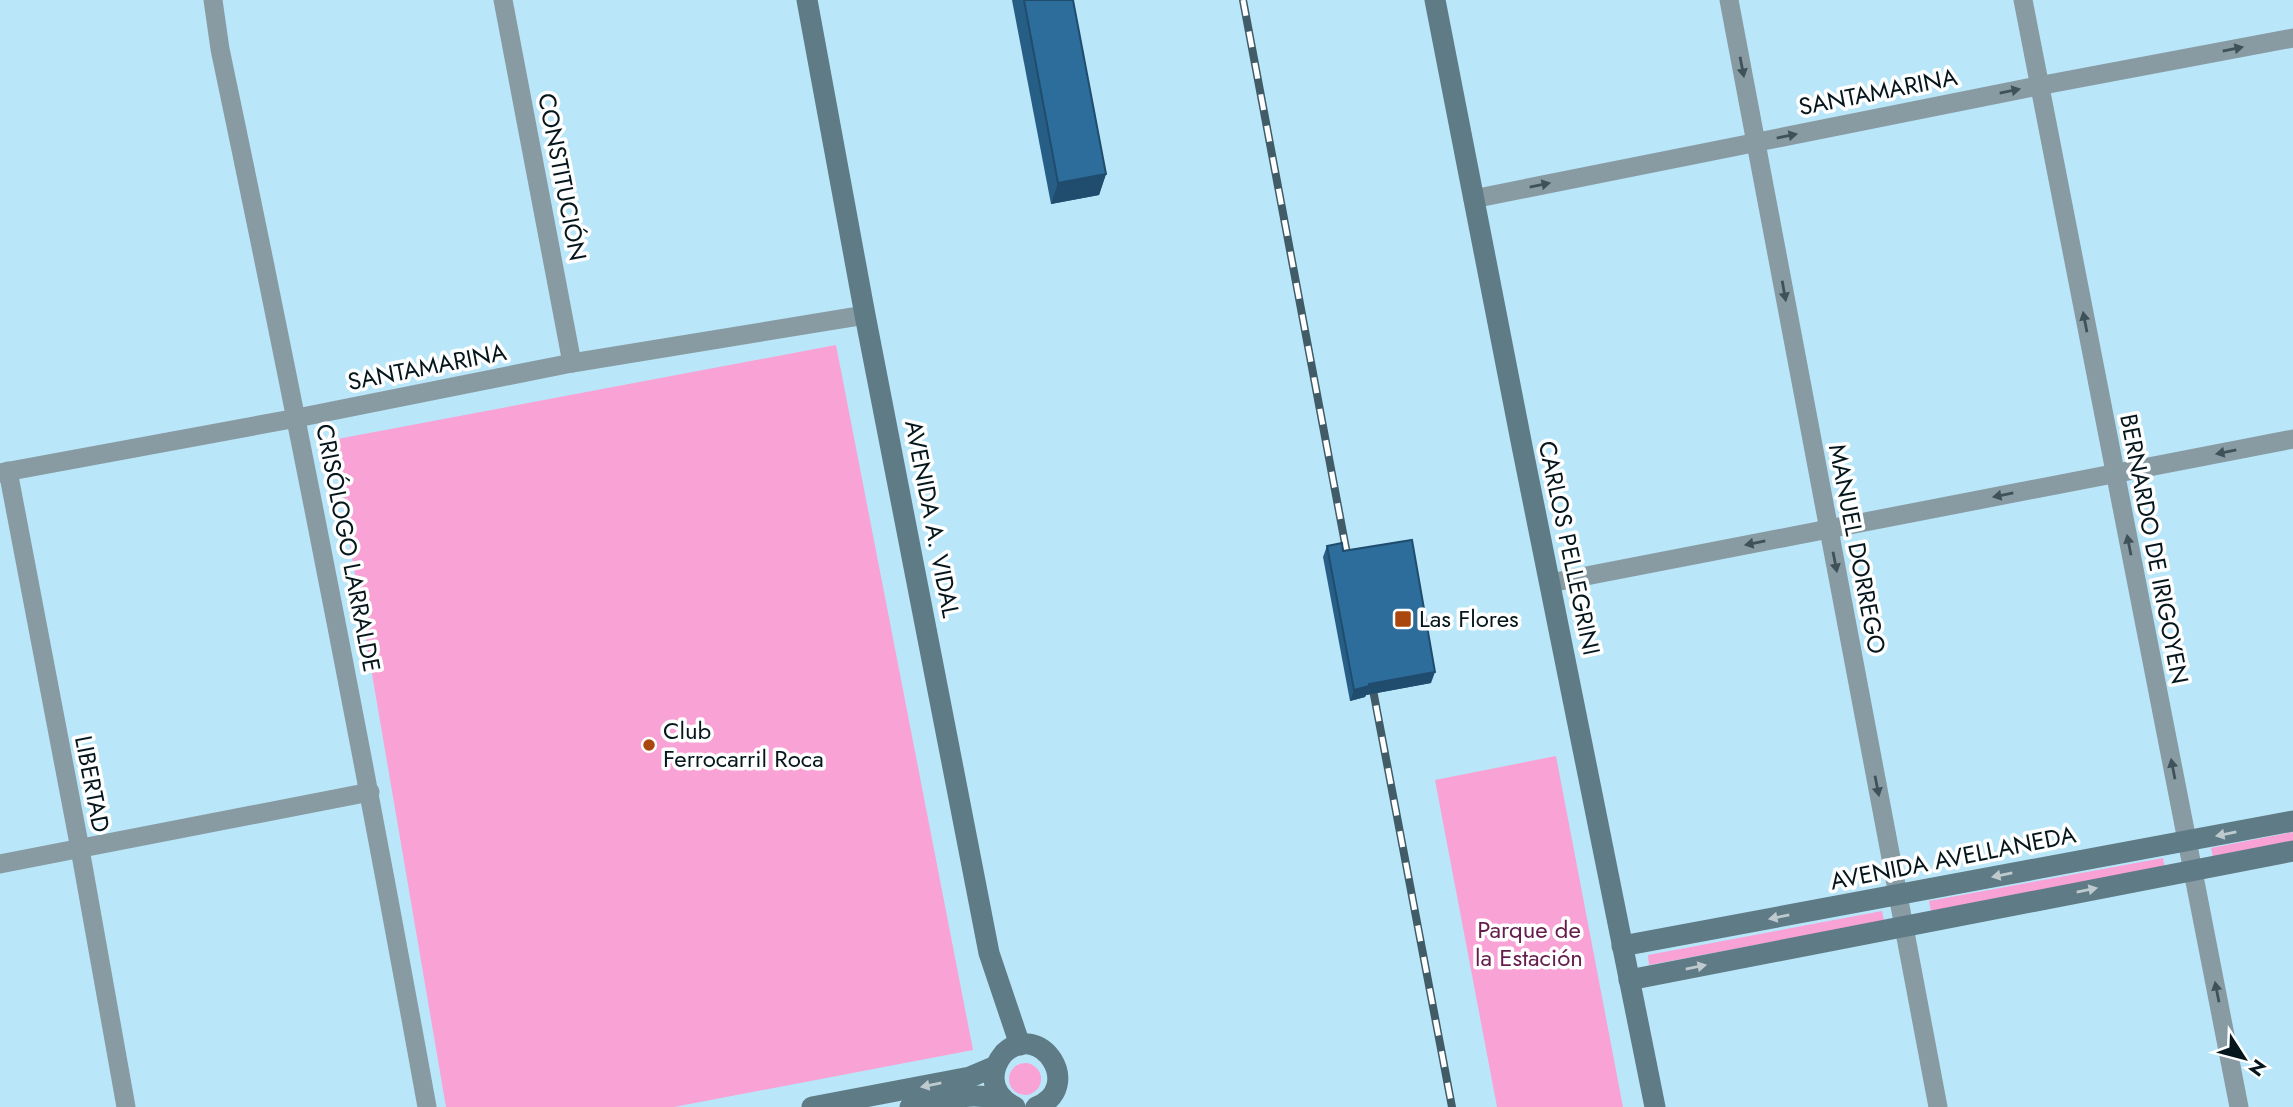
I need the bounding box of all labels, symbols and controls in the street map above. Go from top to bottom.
one-way arrow [2222,43,2244,54]
one-way arrow [1737,56,1748,78]
street label: SANTAMARINA [1795,59,1961,124]
one-way arrow [1999,86,2021,97]
street label: CONSTITUCIÓN [529,90,596,264]
one-way arrow [1776,130,1798,141]
one-way arrow [1529,180,1551,191]
one-way arrow [1779,280,1790,302]
one-way arrow [2079,311,2090,333]
street label: SANTAMARINA [344,334,510,399]
street label: BERNARDO DE IRIGOYEN [2111,411,2198,687]
street label: AVENIDA A. VIDAL [896,417,969,621]
street label: CRISÓLOGO LARRALDE [307,421,390,675]
street label: CARLOS PELLEGRINI [1530,437,1609,658]
street label: MANUEL DORREGO [1820,441,1895,657]
one-way arrow [2215,447,2237,458]
one-way arrow [1992,490,2014,501]
one-way arrow [2123,534,2134,556]
one-way arrow [1744,538,1766,549]
one-way arrow [1829,551,1840,573]
place label: Las Flores [1419,601,1519,636]
marker: Las Flores [1393,609,1413,629]
place label: Club Ferrocarril Roca [663,713,824,776]
street label: LIBERTAD [66,733,119,835]
marker: Club Ferrocarril Roca [641,737,657,753]
one-way arrow [2168,757,2179,779]
one-way arrow [1872,775,1883,797]
street label: AVENIDA AVELLANEDA [1827,816,2079,898]
one-way arrow [2215,828,2237,839]
one-way arrow [1991,870,2013,881]
one-way arrow [2076,885,2098,896]
park label: Parque de la Estación [1475,912,1583,975]
one-way arrow [1768,912,1790,923]
one-way arrow [1685,961,1707,972]
one-way arrow [2211,981,2222,1003]
north arrow [2209,1023,2279,1093]
text: N [2242,1054,2273,1082]
one-way arrow [919,1079,941,1090]

